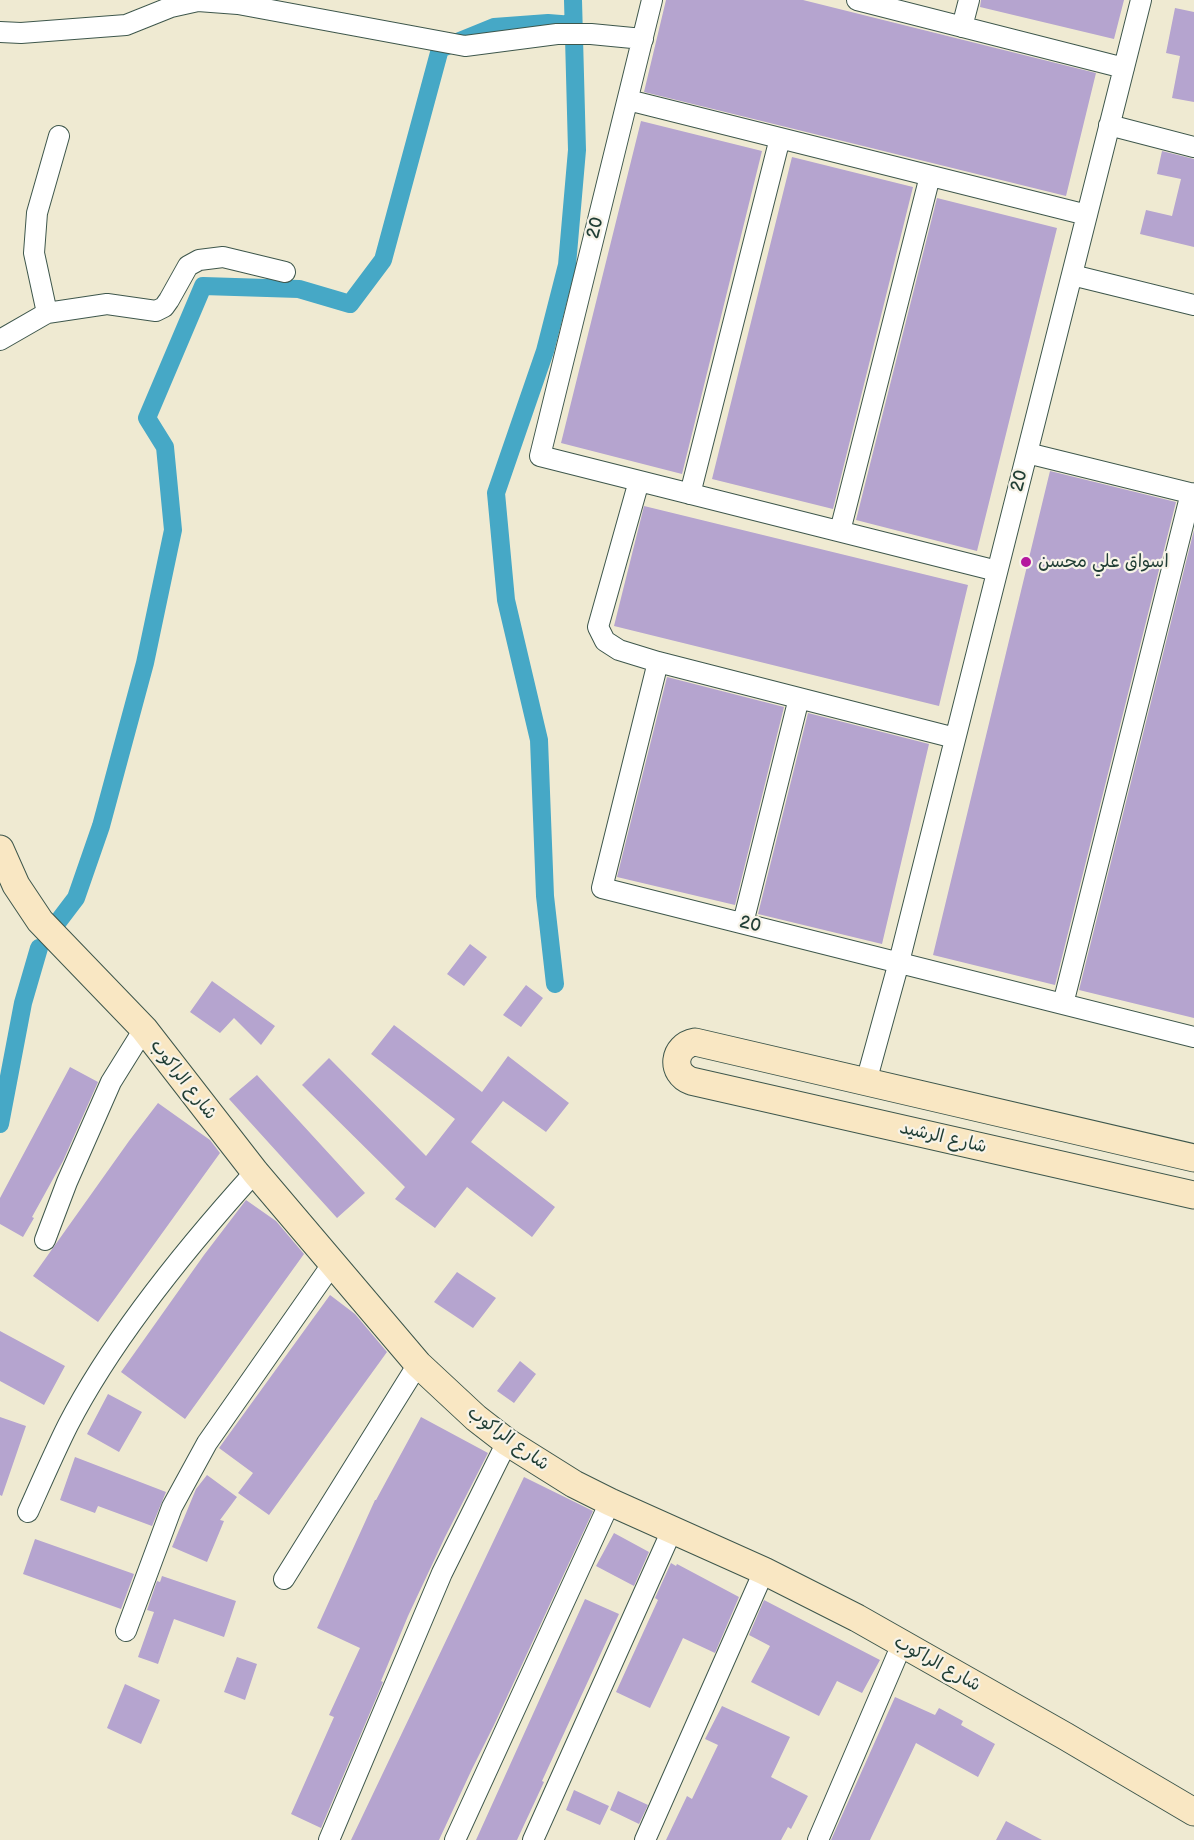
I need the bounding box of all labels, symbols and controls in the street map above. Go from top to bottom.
street label: 20 [583,215,609,241]
street label: 20 [1007,468,1033,494]
place label: اسواق علي محسن [1038,551,1169,573]
marker: اسواق علي محسن [1019,555,1033,569]
street label: 20 [737,912,763,938]
street label: شارع الراكوب [145,1036,221,1124]
street label: شارع الرشيد [897,1117,989,1159]
street label: شارع الراكوب [463,1402,553,1476]
street label: شارع الراكوب [890,1631,984,1697]

